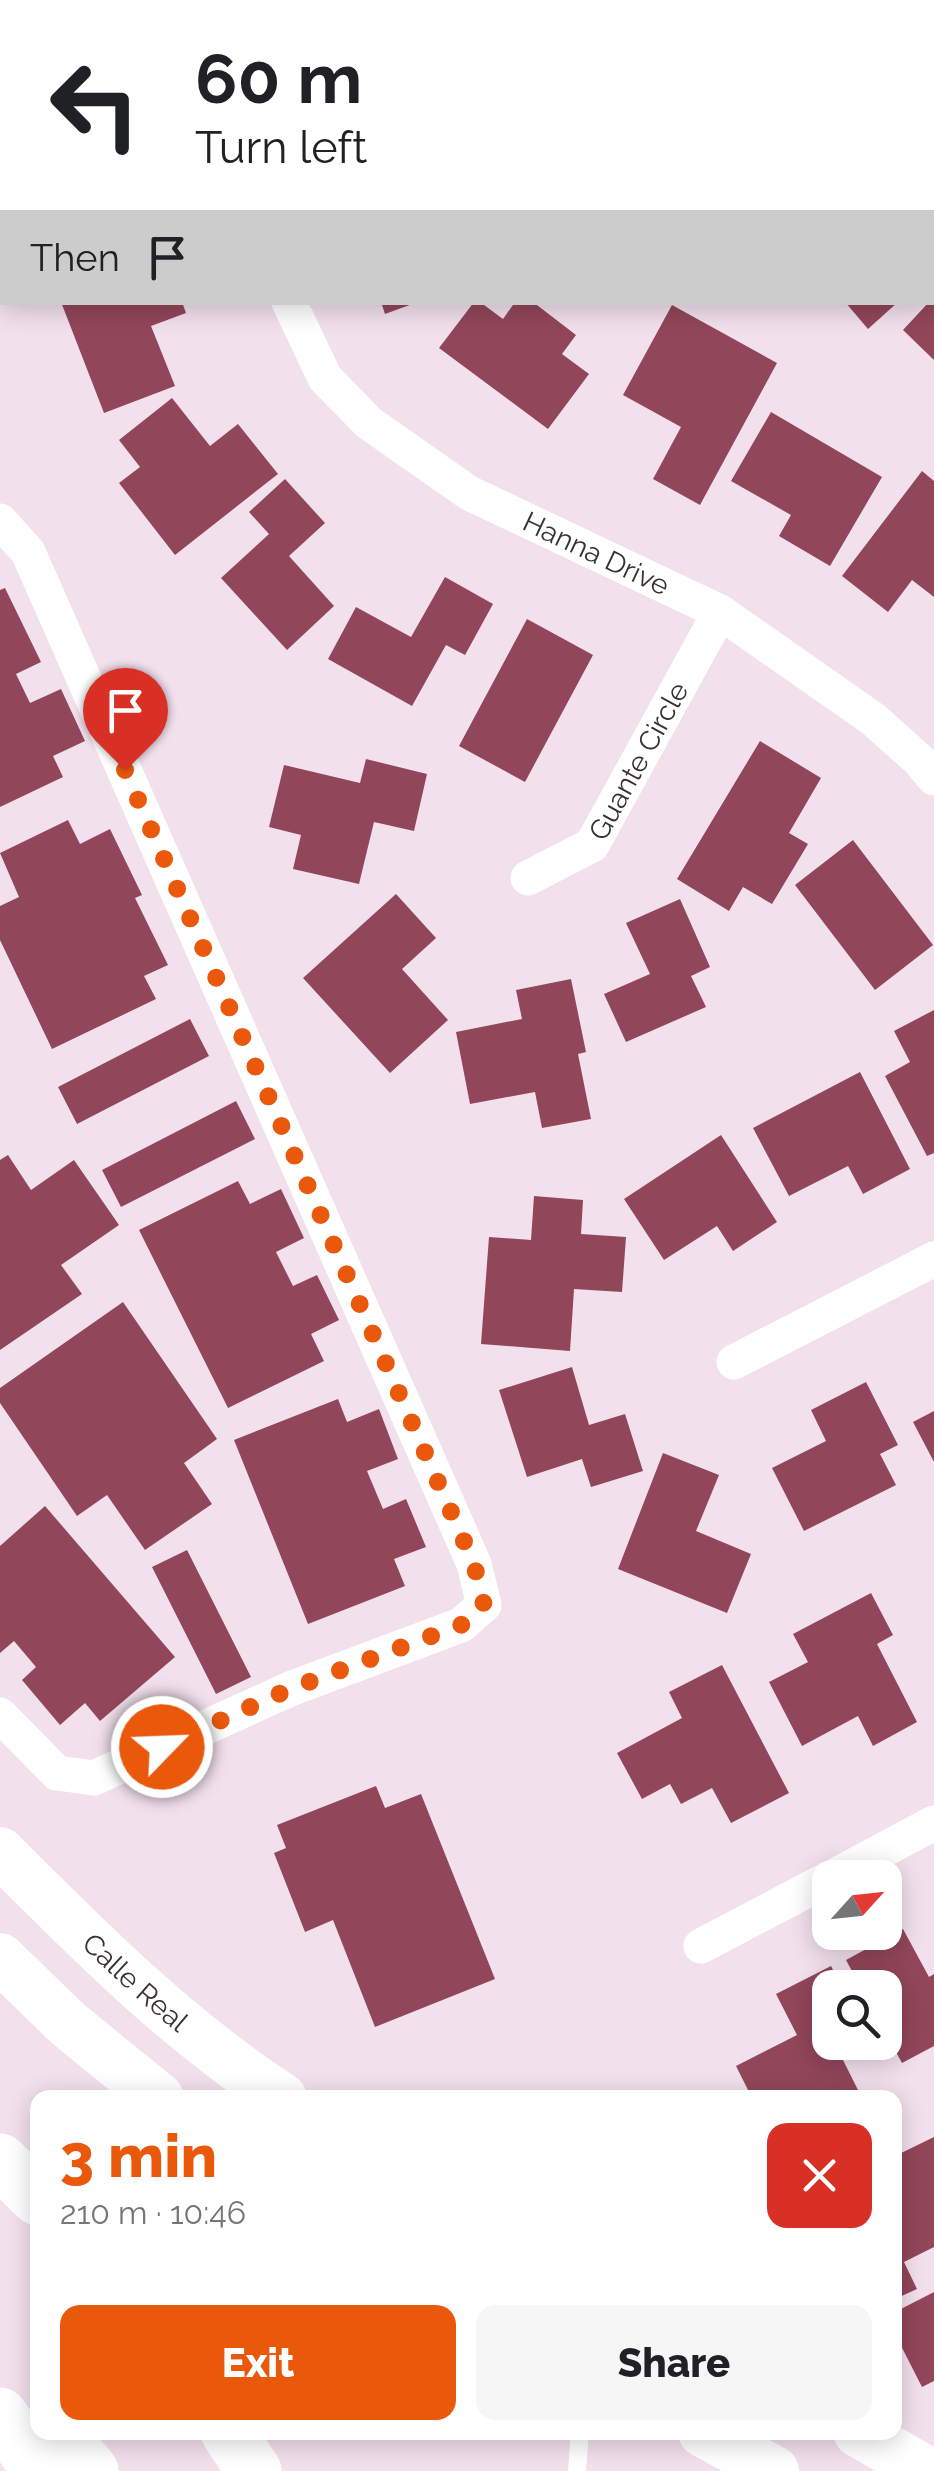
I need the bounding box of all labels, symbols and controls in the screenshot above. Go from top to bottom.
text: 60 m [195,37,362,119]
icon: left [30,40,160,170]
text: Turn left [195,121,367,174]
icon: arrive [140,230,195,285]
text: Then [30,235,120,280]
street label: Hanna Drive [518,505,674,602]
pin [83,668,168,771]
street label: Guante Circle [582,676,695,846]
icon: arrive [98,683,153,738]
position arrow [110,1695,214,1799]
north arrow [812,1860,902,1950]
map controls [812,1860,902,2060]
street label: Calle Real [76,1927,195,2039]
button: search [812,1970,902,2060]
text: 3 min [60,2121,217,2191]
button: close [767,2123,872,2228]
text: 210 m · 10:46 [60,2194,246,2231]
button: Exit [60,2305,456,2420]
button: Share [476,2305,872,2420]

